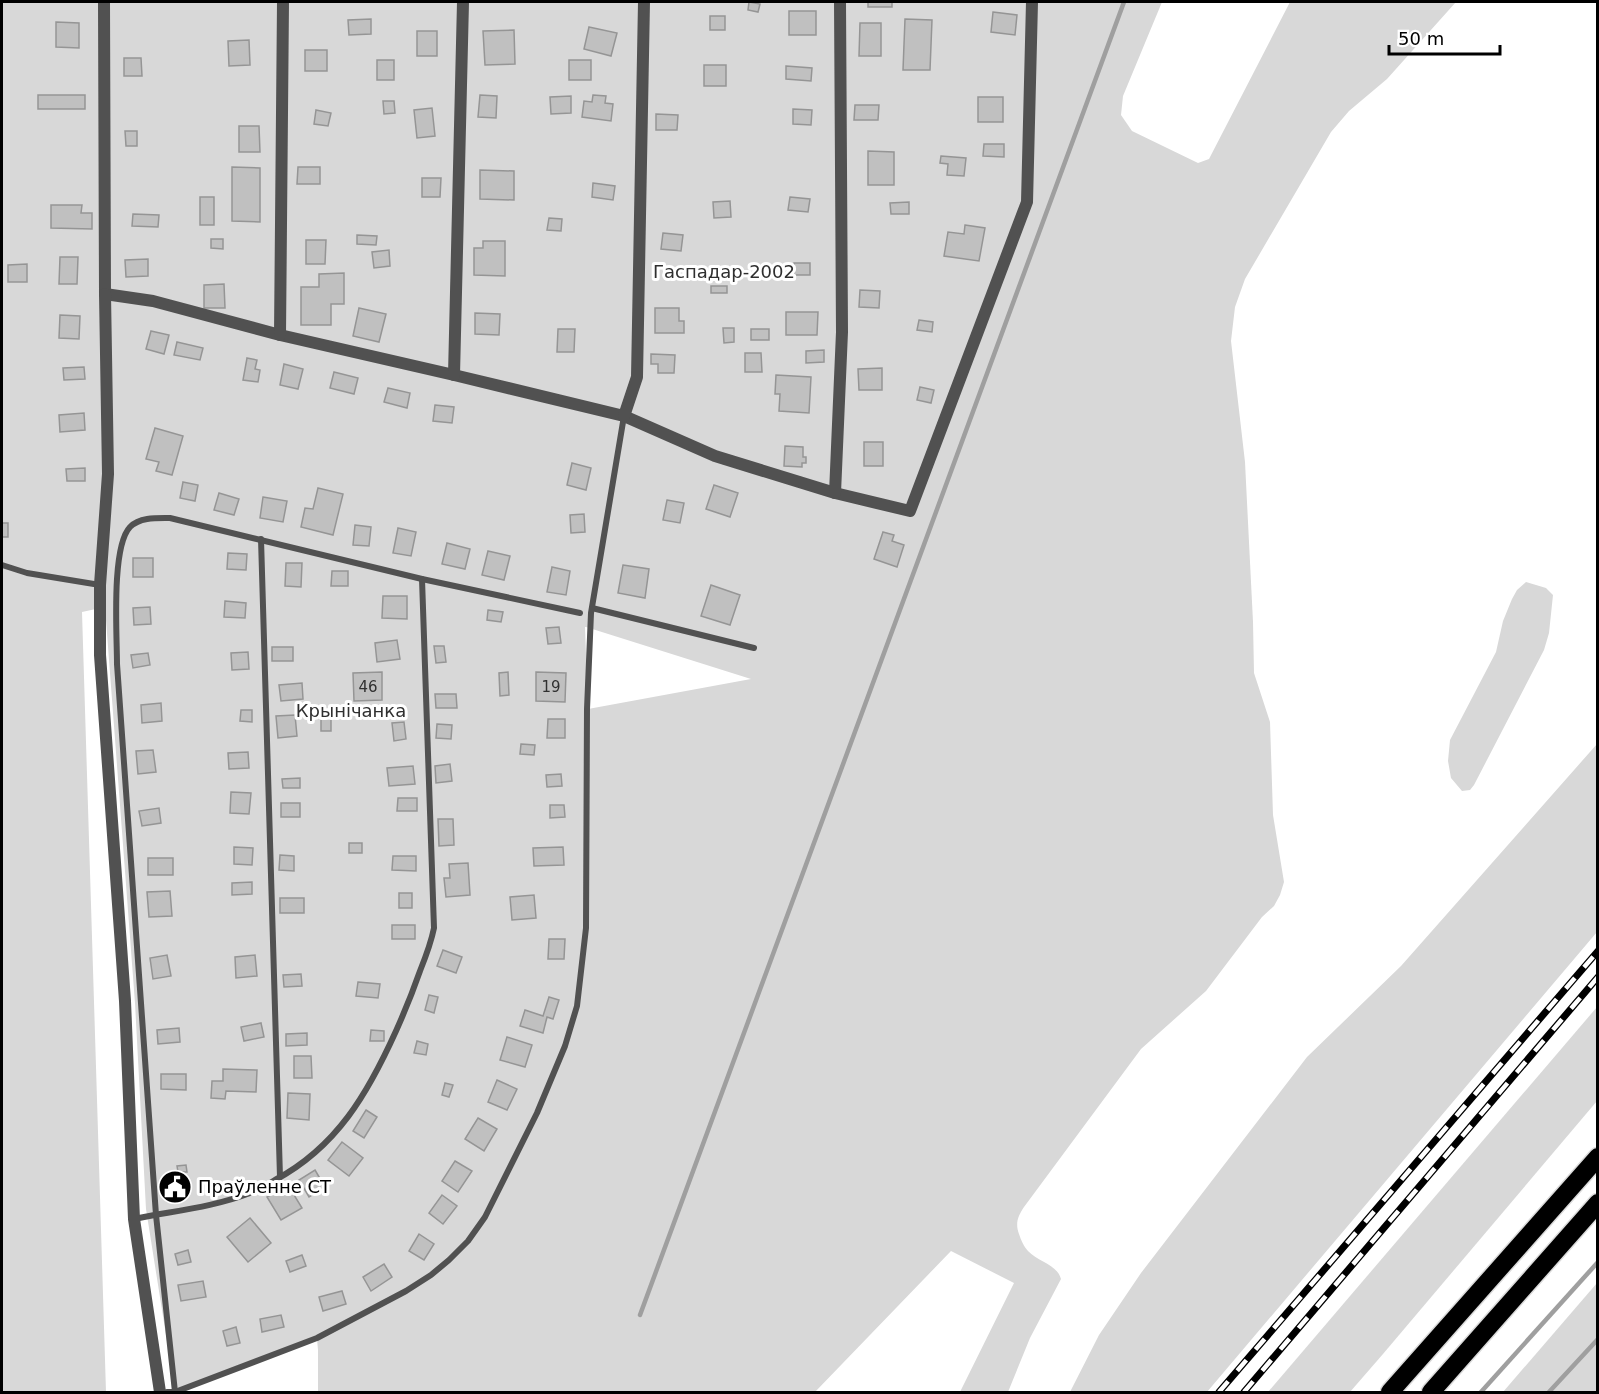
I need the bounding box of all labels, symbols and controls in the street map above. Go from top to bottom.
scale bar [1389,18,1500,56]
text: 50 m [1398,28,1444,49]
park label: Гаспадар-2002 [653,261,795,282]
house number: 46 [358,678,378,696]
house number: 19 [541,678,561,696]
park label: Крынічанка [296,700,406,721]
public building icon: Праўленне СТ [157,1169,193,1205]
place label: Праўленне СТ [198,1176,332,1197]

